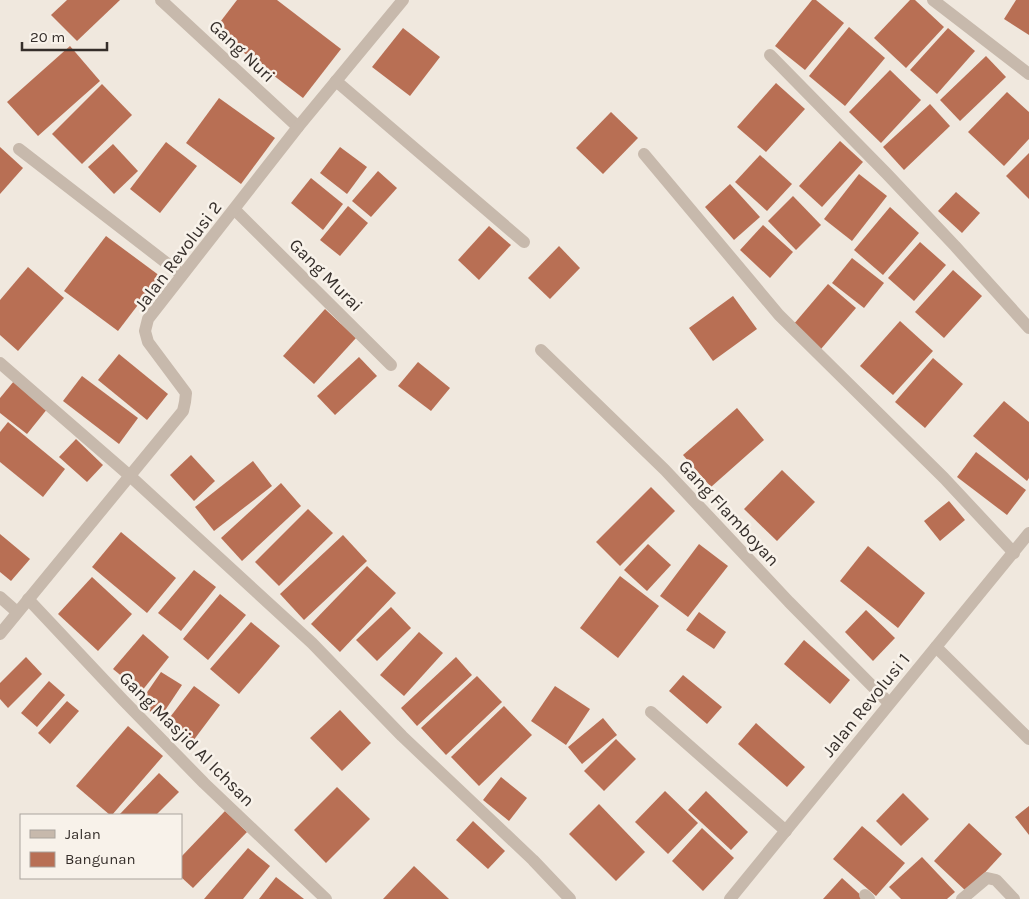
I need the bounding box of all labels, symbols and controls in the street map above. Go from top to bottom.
street label: Gang Nuri [205,15,279,87]
scale bar [22,20,108,52]
text: 20 m [30,28,65,46]
street label: Jalan Revolusi 2 [130,197,226,315]
street label: Gang Murai [285,234,367,316]
street label: Gang Flamboyan [674,455,784,571]
street label: Jalan Revolusi 1 [817,649,915,761]
street label: Gang Masjid Al Ichsan [115,667,259,811]
legend [20,814,182,879]
text: Jalan [65,825,101,843]
text: Bangunan [65,850,136,868]

